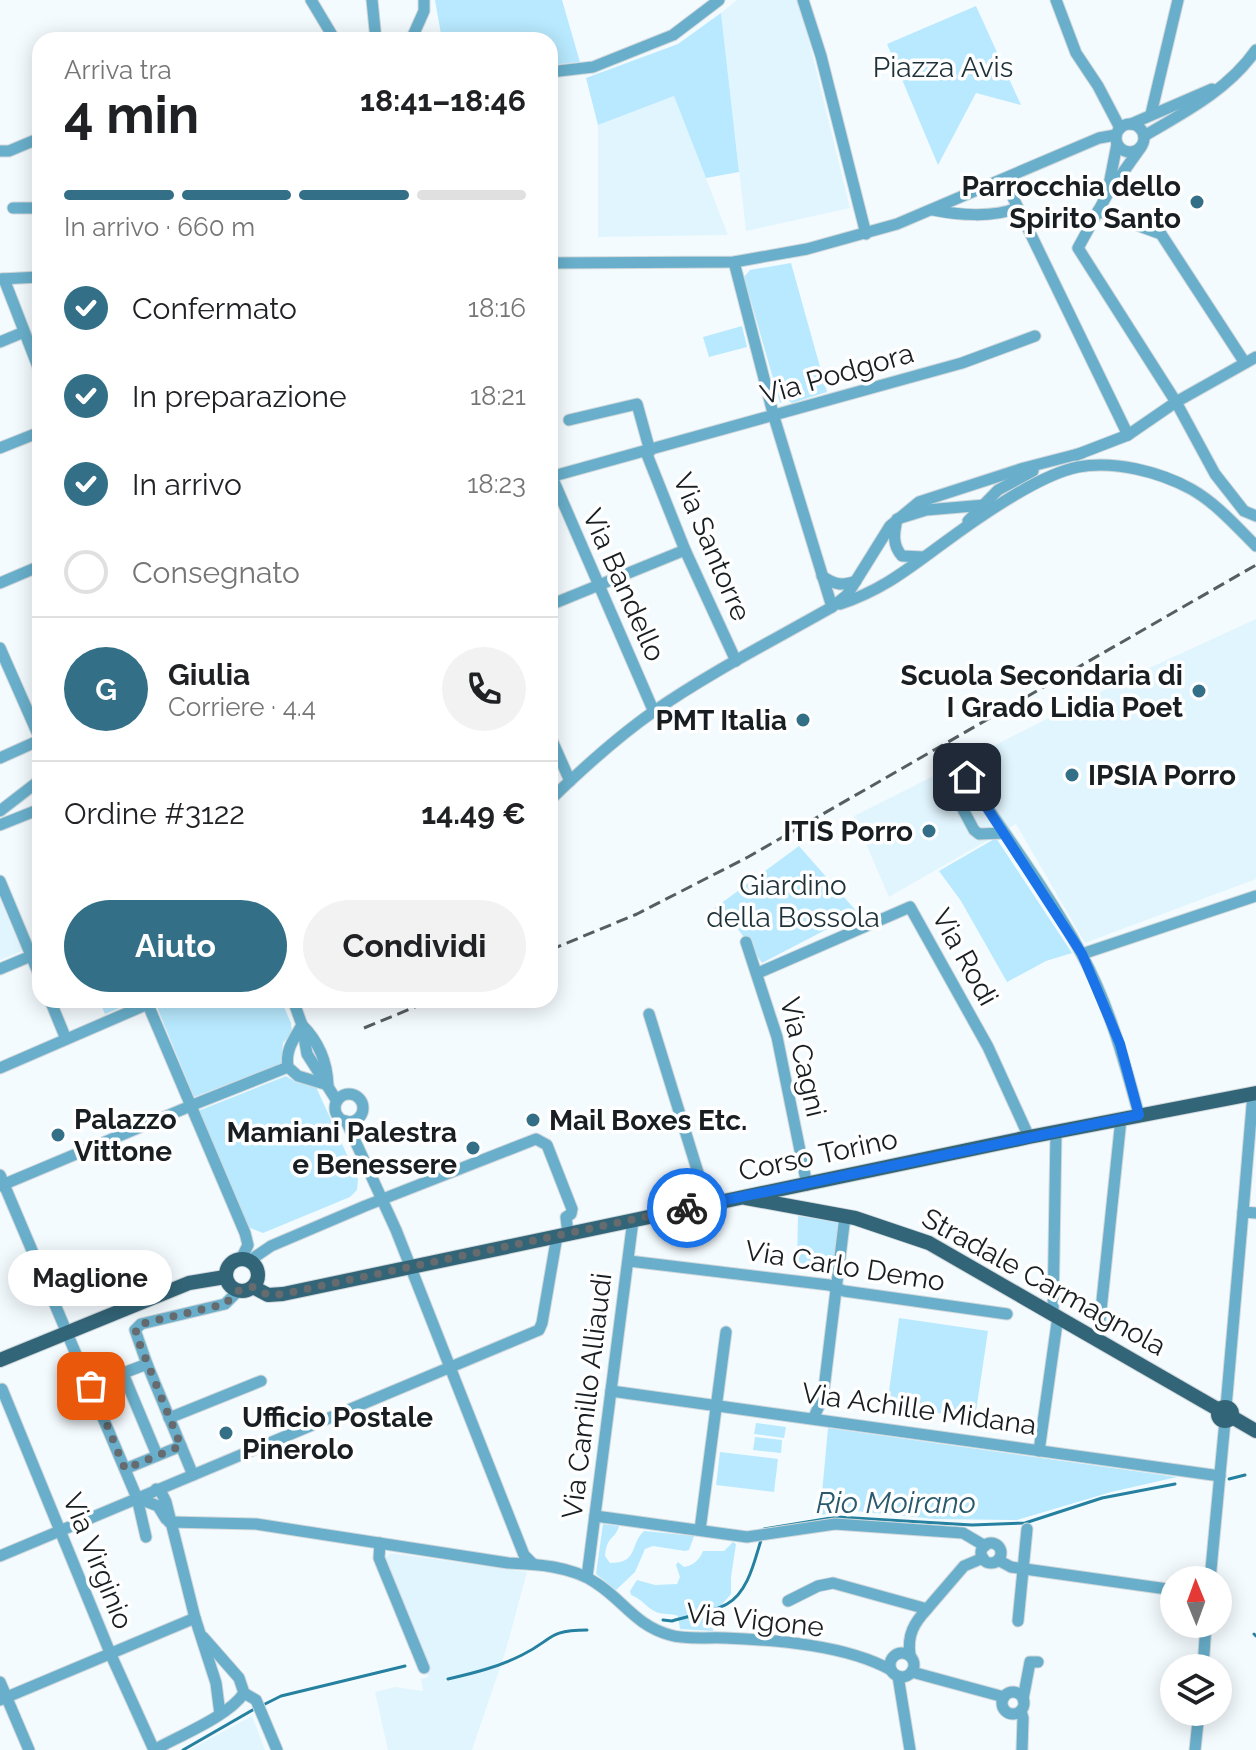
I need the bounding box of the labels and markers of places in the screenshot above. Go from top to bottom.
place label: Parrocchia dello Spirito Santo [961,170,1181,235]
marker: Parrocchia dello Spirito Santo [1188,193,1206,211]
place label: Scuola Secondaria di I Grado Lidia Poet [901,659,1183,724]
marker: Scuola Secondaria di I Grado Lidia Poet [1190,682,1208,700]
place label: PMT Italia [655,704,787,737]
marker: PMT Italia [794,711,812,729]
pin [933,743,1001,811]
place label: IPSIA Porro [1088,759,1236,792]
marker: IPSIA Porro [1063,766,1081,784]
place label: ITIS Porro [783,815,913,848]
marker: ITIS Porro [920,822,938,840]
place label: Palazzo Vittone [74,1103,177,1168]
place label: Mail Boxes Etc. [549,1104,747,1137]
marker: Mail Boxes Etc. [524,1111,542,1129]
place label: Mamiani Palestra e Benessere [227,1116,457,1181]
marker: Palazzo Vittone [49,1126,67,1144]
marker: Mamiani Palestra e Benessere [464,1139,482,1157]
callout: Maglione [9,1250,173,1306]
pin [57,1352,125,1420]
place label: Ufficio Postale Pinerolo [242,1401,433,1466]
marker: Ufficio Postale Pinerolo [217,1424,235,1442]

